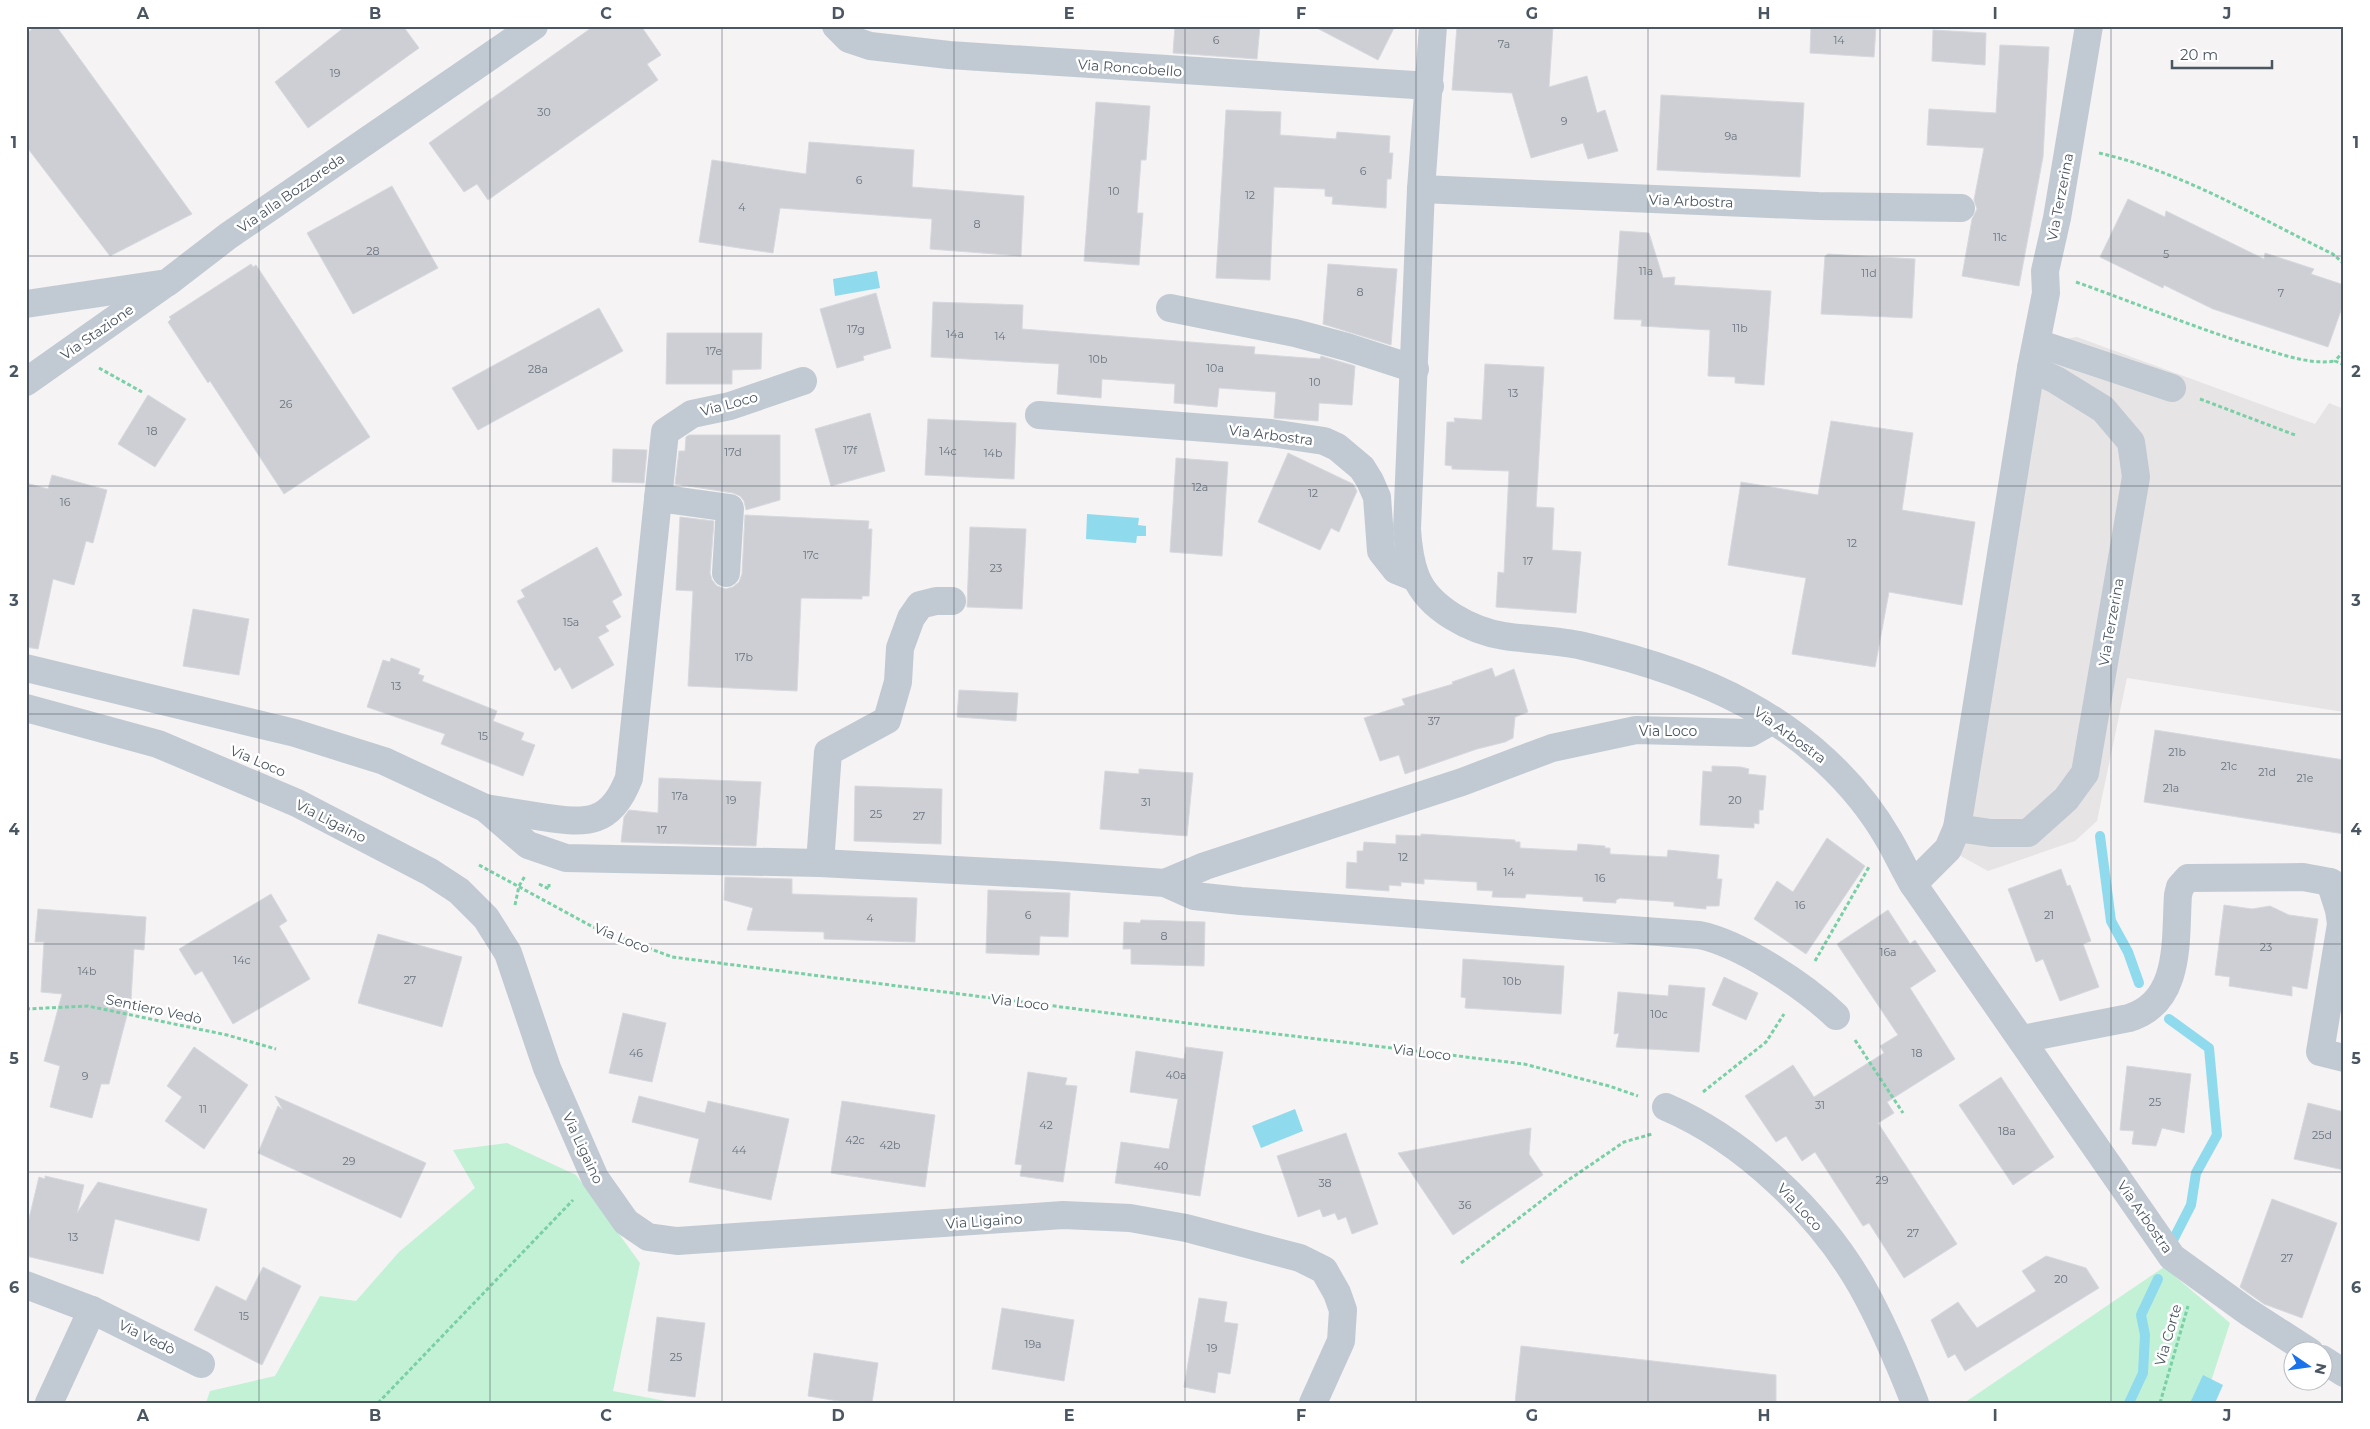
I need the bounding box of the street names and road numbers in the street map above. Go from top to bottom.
street label: Via Roncobello [1077,55,1183,81]
street label: Via alla Bozzoreda [234,149,348,237]
street label: Via Terzerina [2043,152,2077,242]
street label: Via Arbostra [1648,191,1734,211]
street label: Via Stazione [57,300,137,364]
street label: Via Loco [698,388,760,420]
street label: Via Arbostra [1228,421,1314,449]
street label: Via Terzerina [2094,577,2128,667]
street label: Via Arbostra [1750,703,1830,767]
street label: Via Loco [1639,722,1698,740]
street label: Via Loco [227,741,289,781]
street label: Via Ligaino [293,795,370,847]
street label: Via Loco [591,919,653,957]
street label: Via Loco [990,989,1050,1015]
street label: Sentiero Vedò [104,990,204,1028]
street label: Via Loco [1392,1039,1452,1065]
street label: Via Ligaino [559,1109,608,1187]
street label: Via Arbostra [2113,1177,2177,1257]
street label: Via Loco [1773,1179,1827,1235]
street label: Via Ligaino [945,1209,1023,1233]
street label: Via Corte [2151,1302,2185,1368]
street label: Via Vedò [116,1316,179,1359]

